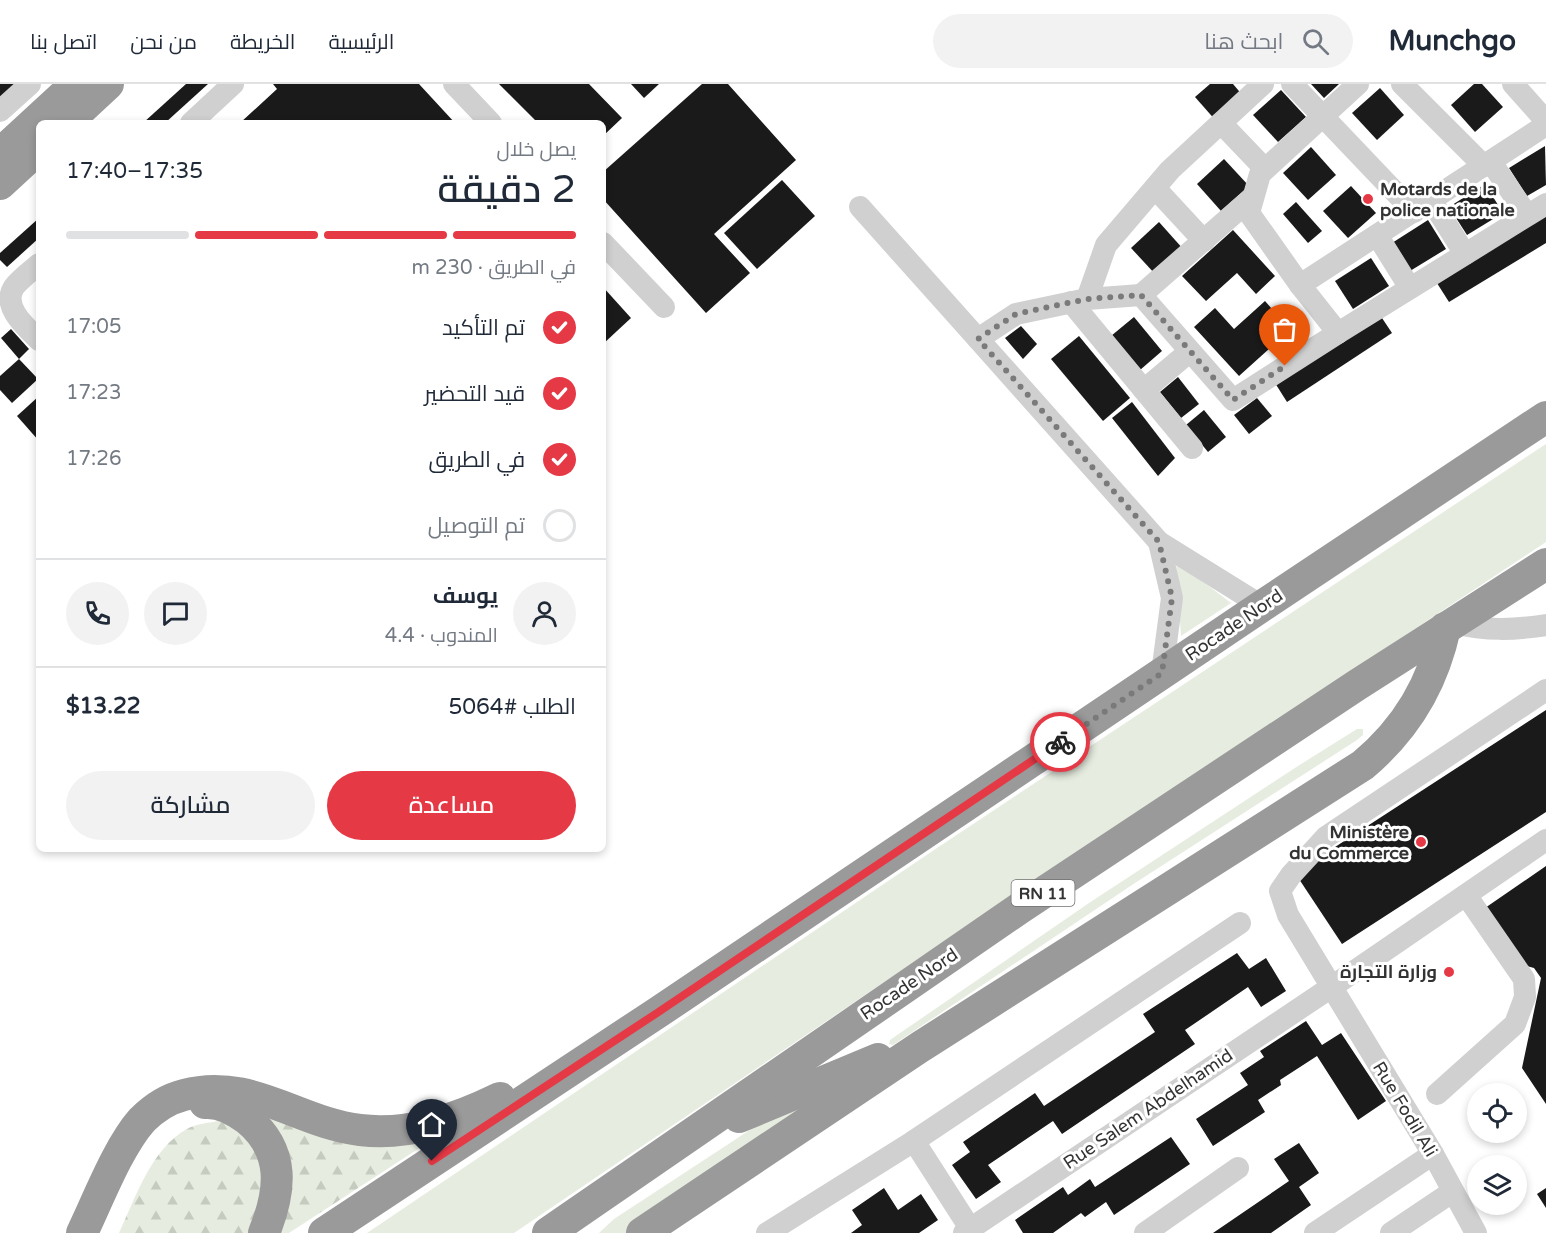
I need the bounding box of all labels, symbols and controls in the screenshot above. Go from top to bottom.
search box [933,14,1353,68]
text: Munchgo [1389,24,1516,58]
icon: search [1299,25,1332,58]
text: ابحث هنا [1204,29,1284,55]
text: اتصل بنا [30,30,97,55]
text: من نحن [130,30,197,55]
text: الخريطة [230,30,295,55]
text: الرئيسية [328,30,394,55]
text: يصل خلال [497,138,576,162]
text: 17:35–17:40 [66,158,203,184]
text: 2 دقيقة [438,166,576,213]
place label: Motards de la police nationale [1380,178,1515,221]
marker: Motards de la police nationale [1361,192,1375,206]
text: في الطريق · 230 m [411,256,576,280]
pin [1259,304,1310,366]
icon: check [543,311,576,344]
icon: bag [1268,313,1301,346]
text: 17:05 [66,315,121,339]
text: تم التأكيد [442,315,525,341]
icon: check [543,377,576,410]
text: 17:23 [66,381,121,405]
text: قيد التحضير [424,381,525,407]
icon: check [543,443,576,476]
text: 17:26 [66,447,121,471]
text: في الطريق [428,447,525,473]
text: تم التوصيل [428,513,525,539]
button: phone [66,582,129,645]
button: chat [144,582,207,645]
button: person [513,582,576,645]
text: يوسف [433,583,498,609]
street label: Rocade Nord [1181,584,1287,666]
text: المندوب · 4.4 [385,624,498,648]
text: $13.22 [66,693,141,719]
text: الطلب #5064 [448,694,576,720]
courier [1030,712,1090,772]
icon: bike [1044,726,1077,759]
button: مشاركة [66,771,315,840]
button: مساعدة [327,771,576,840]
place label: Ministère du Commerce [1289,821,1409,864]
marker: Ministère du Commerce [1414,835,1428,849]
road number: RN 11 [1012,880,1074,906]
street label: Rocade Nord [856,943,962,1025]
place label: وزارة التجارة [1340,961,1437,983]
marker: وزارة التجارة [1442,965,1456,979]
street label: Rue Salem Abdelhamid [1059,1044,1237,1174]
street label: Rue Fodil Ali [1368,1057,1442,1161]
map controls [1467,1083,1527,1215]
button: locate [1467,1083,1527,1143]
pin [406,1099,457,1161]
icon: home [415,1108,448,1141]
button: layers [1467,1155,1527,1215]

